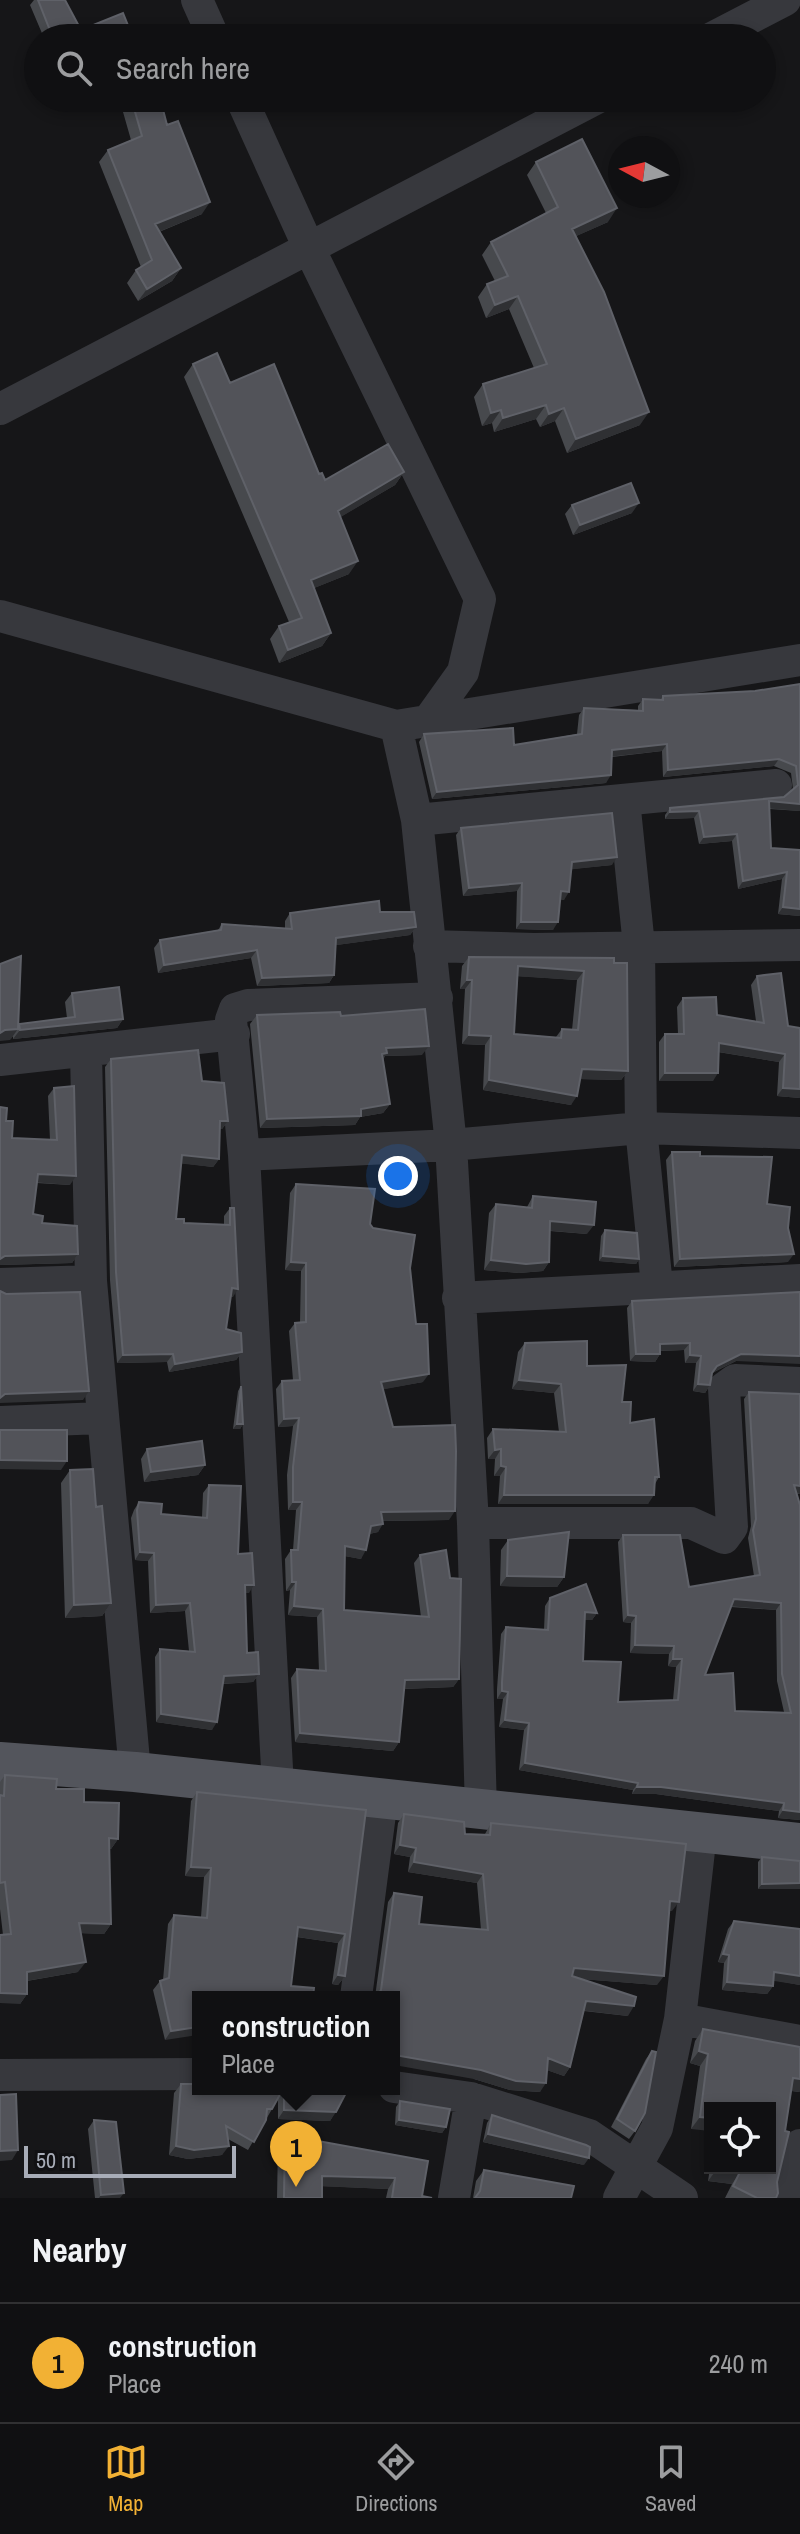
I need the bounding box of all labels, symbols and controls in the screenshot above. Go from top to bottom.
search box [24,24,776,112]
icon: search [52,46,96,90]
text: Search here [116,48,250,88]
north arrow [608,136,680,208]
your location [378,1156,418,1196]
popup [192,1991,400,2095]
text: construction [222,2006,370,2046]
text: Place [222,2046,275,2081]
map controls [704,2102,776,2174]
button: locate [704,2102,776,2174]
pin: 1 [270,2121,322,2187]
scale bar [24,2142,236,2178]
text: 50 m [36,2145,76,2175]
text: Nearby [32,2227,127,2273]
text: construction [108,2326,257,2366]
text: 1 [52,2346,64,2381]
text: 240 m [709,2346,768,2381]
text: Place [108,2366,161,2401]
tab: Map [104,2440,148,2518]
tab: Directions [355,2440,438,2518]
tab: Saved [645,2440,696,2518]

